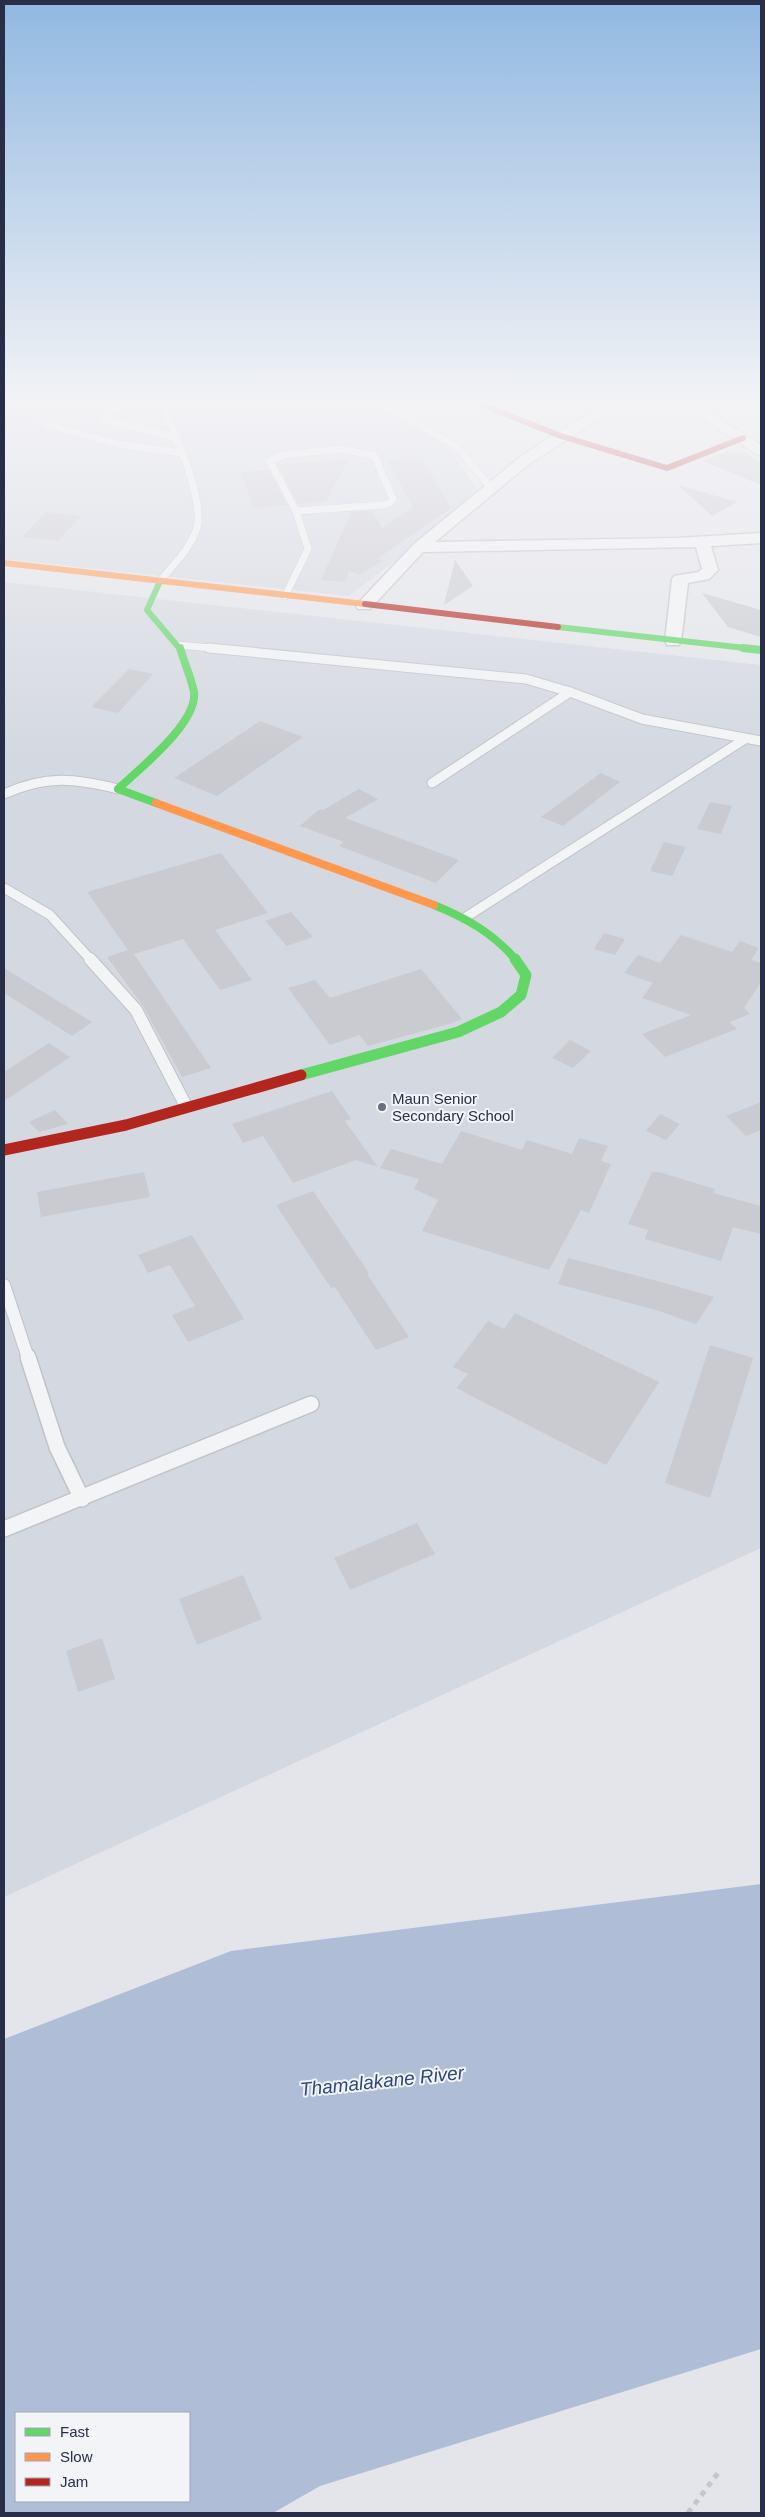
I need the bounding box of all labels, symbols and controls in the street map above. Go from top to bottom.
place label: Maun Senior Secondary School [392,1090,514,1124]
marker: Maun Senior Secondary School [376,1101,388,1113]
water label: Thamalakane River [299,2062,466,2100]
legend [15,2412,190,2502]
text: Fast [60,2423,90,2440]
text: Slow [60,2448,93,2465]
text: Jam [60,2473,88,2490]

